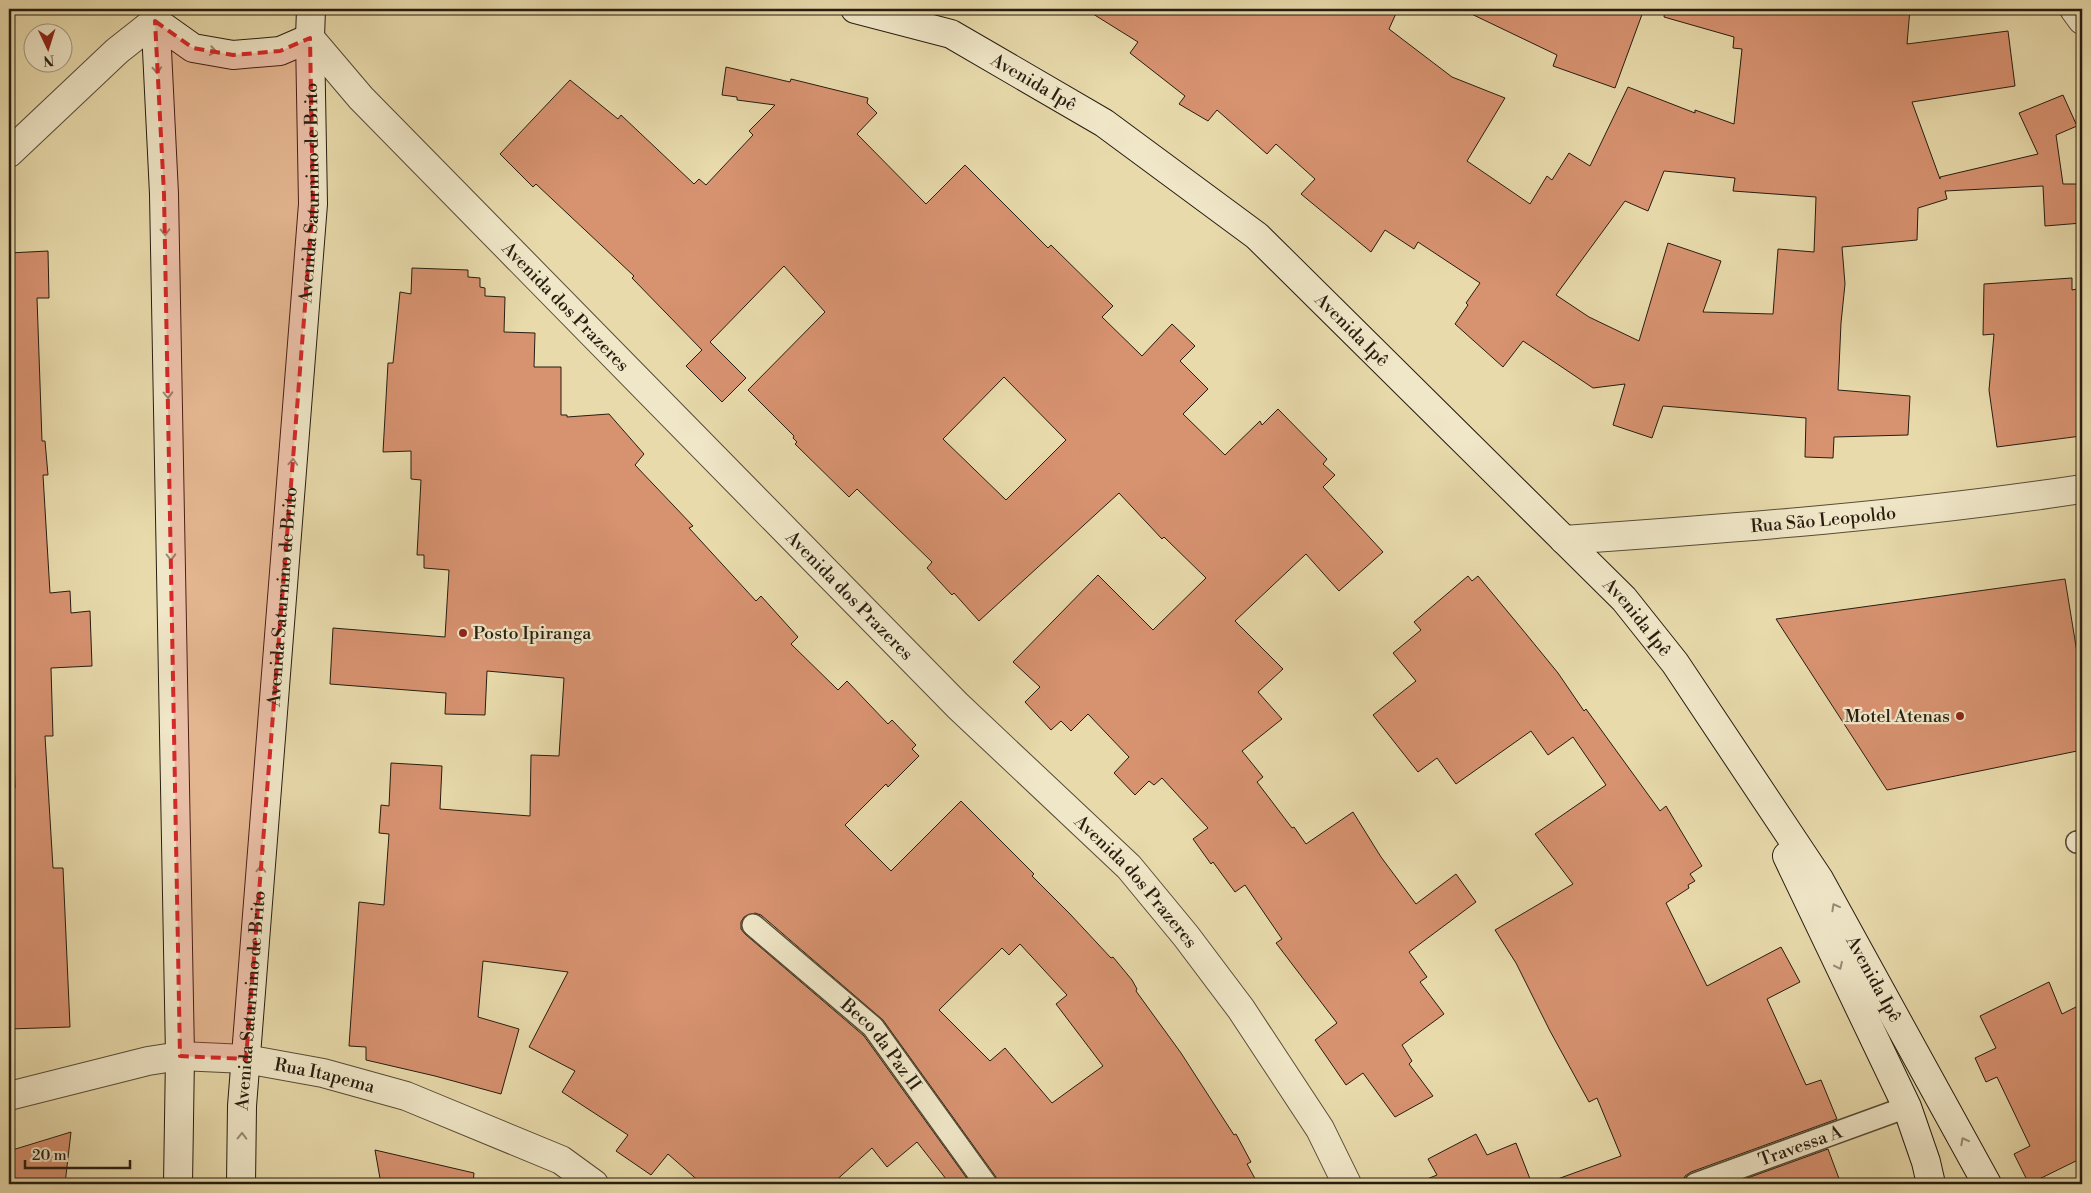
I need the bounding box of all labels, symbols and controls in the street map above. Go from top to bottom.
north arrow [22,22,72,72]
one-way arrow [208,46,217,56]
street label: Avenida Ipê [986,48,1081,117]
text: N [43,51,55,69]
one-way arrow [152,66,163,74]
street label: Avenida Saturnino de Brito [294,82,325,305]
one-way arrow [160,229,170,237]
street label: Avenida dos Prazeres [496,237,634,377]
street label: Avenida Ipê [1309,288,1394,372]
one-way arrow [163,392,173,399]
one-way arrow [287,458,298,466]
street label: Avenida Saturnino de Brito [262,486,303,708]
street label: Rua São Leopoldo [1750,502,1897,538]
street label: Avenida dos Prazeres [780,526,918,666]
one-way arrow [166,554,176,562]
street label: Avenida Ipê [1597,573,1676,661]
place label: Posto Ipiranga [473,622,592,645]
marker: Posto Ipiranga [457,627,469,639]
place label: Motel Atenas [1844,705,1950,728]
marker: Motel Atenas [1954,710,1966,722]
street label: Avenida dos Prazeres [1068,810,1202,953]
one-way arrow [255,864,266,872]
street label: Avenida Saturnino de Brito [231,890,271,1112]
one-way arrow [1831,903,1841,912]
street label: Avenida Ipê [1840,931,1907,1026]
one-way arrow [1833,961,1843,970]
street label: Beco da Paz II [835,993,926,1096]
street label: Rua Itapema [272,1053,378,1099]
street label: Travessa A [1755,1120,1846,1172]
one-way arrow [236,1131,247,1139]
one-way arrow [1960,1137,1970,1146]
scale bar [25,1138,130,1170]
text: 20 m [32,1146,67,1165]

